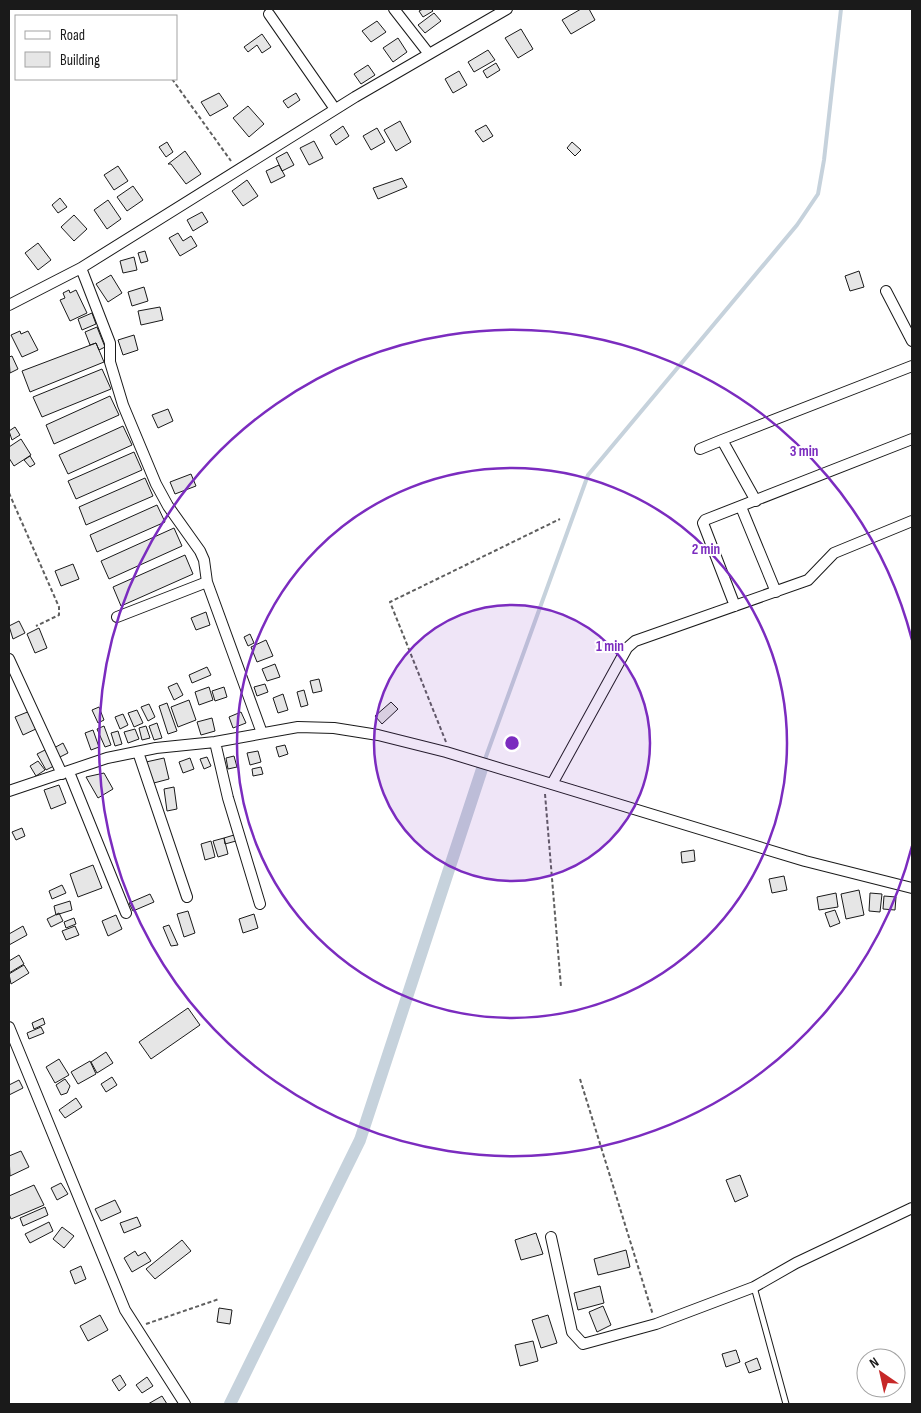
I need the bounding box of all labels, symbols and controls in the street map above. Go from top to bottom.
legend [15,15,178,80]
text: Road [60,26,85,45]
text: Building [60,51,100,70]
text: 3 min [790,442,818,461]
text: 2 min [692,540,720,559]
text: 1 min [596,637,624,656]
centre of rings [503,734,521,752]
north arrow [856,1348,906,1398]
text: N [866,1353,882,1372]

